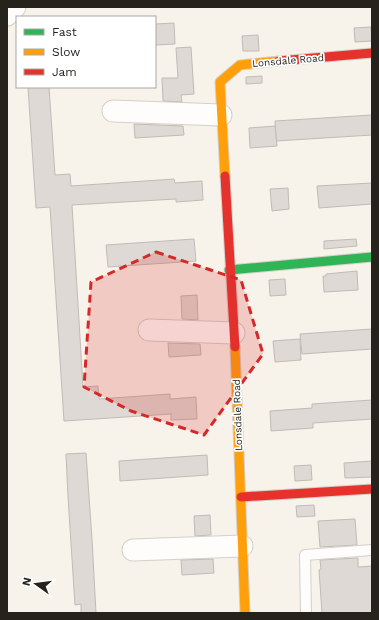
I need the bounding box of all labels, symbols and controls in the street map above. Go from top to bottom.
legend [16,16,156,88]
text: Fast [52,25,77,39]
text: Slow [52,45,80,59]
street label: Lonsdale Road [252,52,324,69]
text: Jam [52,65,77,79]
street label: Lonsdale Road [231,379,244,451]
north arrow [16,564,56,604]
text: N [19,576,34,587]

